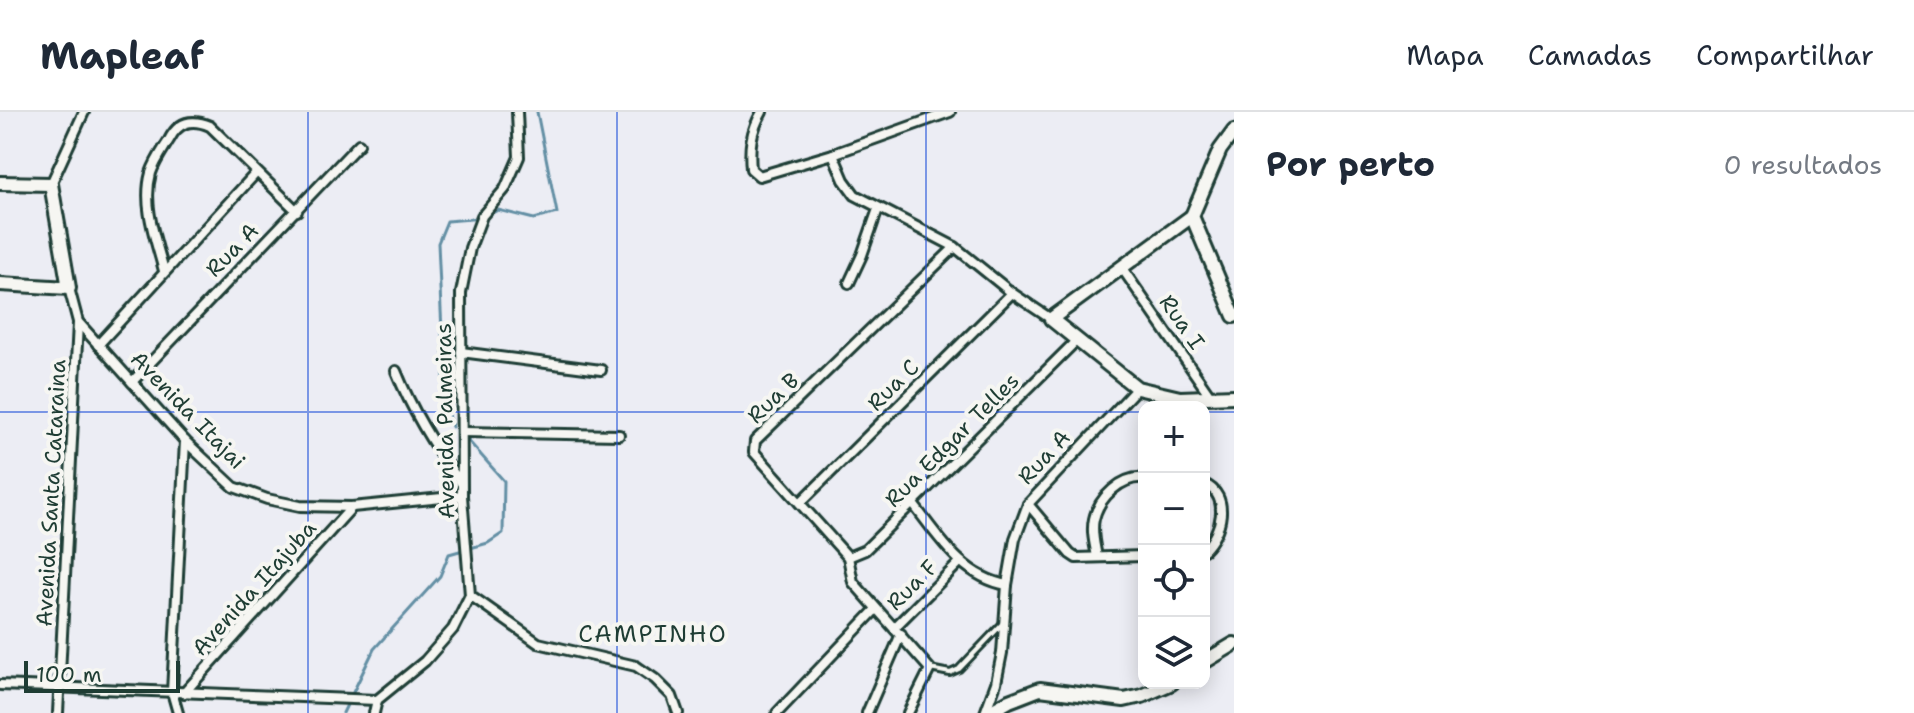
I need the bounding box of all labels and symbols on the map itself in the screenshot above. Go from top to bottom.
street label: Rua A [199,217,265,283]
street label: Rua I [1153,289,1211,355]
street label: Avenida Palmeiras [429,323,461,519]
street label: Avenida Itajai [124,345,252,475]
street label: Rua C [861,353,925,417]
street label: Avenida Santa Cataraina [30,358,72,627]
street label: Rua B [741,366,805,430]
street label: Rua Edgar Telles [878,366,1026,514]
street label: Rua A [1011,424,1077,490]
street label: Avenida Itajuba [185,514,323,662]
street label: Rua F [880,553,944,617]
district label: CAMPINHO [578,618,728,650]
scale bar [24,657,180,693]

